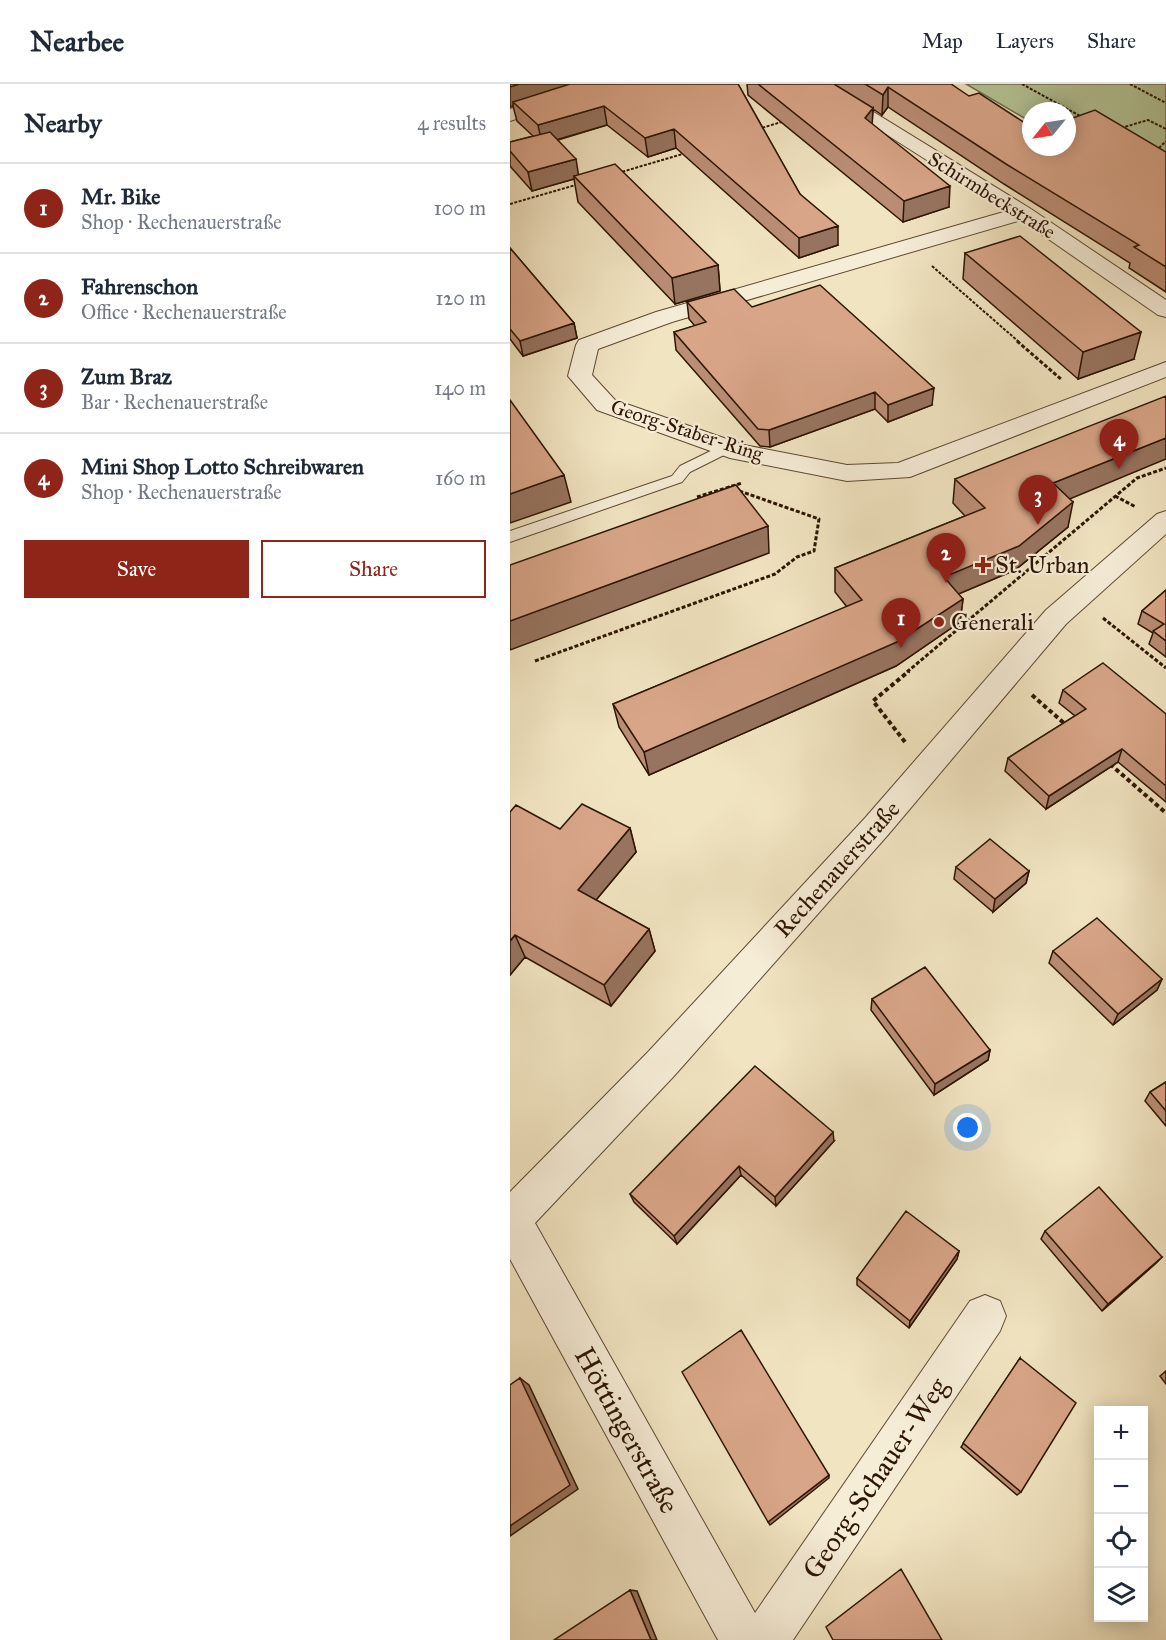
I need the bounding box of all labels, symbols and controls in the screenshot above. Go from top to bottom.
text: Nearbee [30,24,124,59]
text: Map [922,28,963,54]
text: Layers [996,28,1054,54]
text: Share [1087,28,1136,54]
north arrow [1022,102,1076,156]
text: Nearby [24,107,102,139]
text: 4 results [417,111,486,135]
street label: Schirmbeckstraße [924,146,1060,244]
text: Mr. Bike [81,183,160,210]
text: 1 [40,196,47,220]
text: 100 m [434,196,486,220]
text: Shop · Rechenauerstraße [81,210,282,234]
text: Fahrenschon [81,273,198,300]
text: 2 [39,286,48,310]
text: 120 m [435,286,486,310]
text: Office · Rechenauerstraße [81,300,287,324]
text: Zum Braz [81,363,172,390]
text: 3 [40,376,48,400]
text: 140 m [434,376,486,400]
text: Bar · Rechenauerstraße [81,390,268,414]
street label: Georg-Staber-Ring [608,394,767,467]
pin: 4 [1100,420,1138,469]
text: Mini Shop Lotto Schreibwaren [81,453,364,480]
text: 4 [38,466,49,490]
text: 160 m [435,466,486,490]
pin: 3 [1018,476,1058,525]
text: Shop · Rechenauerstraße [81,480,282,504]
pin: 2 [926,534,966,583]
button: Save [24,540,249,598]
button: Share [261,540,486,598]
place label: St. Urban [995,550,1090,580]
marker: St. Urban [976,558,990,572]
pin: 1 [882,598,920,648]
place label: Generali [951,607,1034,637]
marker: Generali [932,615,946,629]
street label: Rechenauerstraße [768,794,906,944]
your location [953,1113,982,1142]
street label: Höttingerstraße [567,1341,687,1519]
street label: Georg-Schauer-Weg [795,1370,956,1585]
map controls [1094,1406,1148,1622]
button: + [1094,1406,1148,1460]
button: − [1094,1460,1148,1514]
button: locate [1094,1514,1148,1568]
button: layers [1094,1568,1148,1622]

